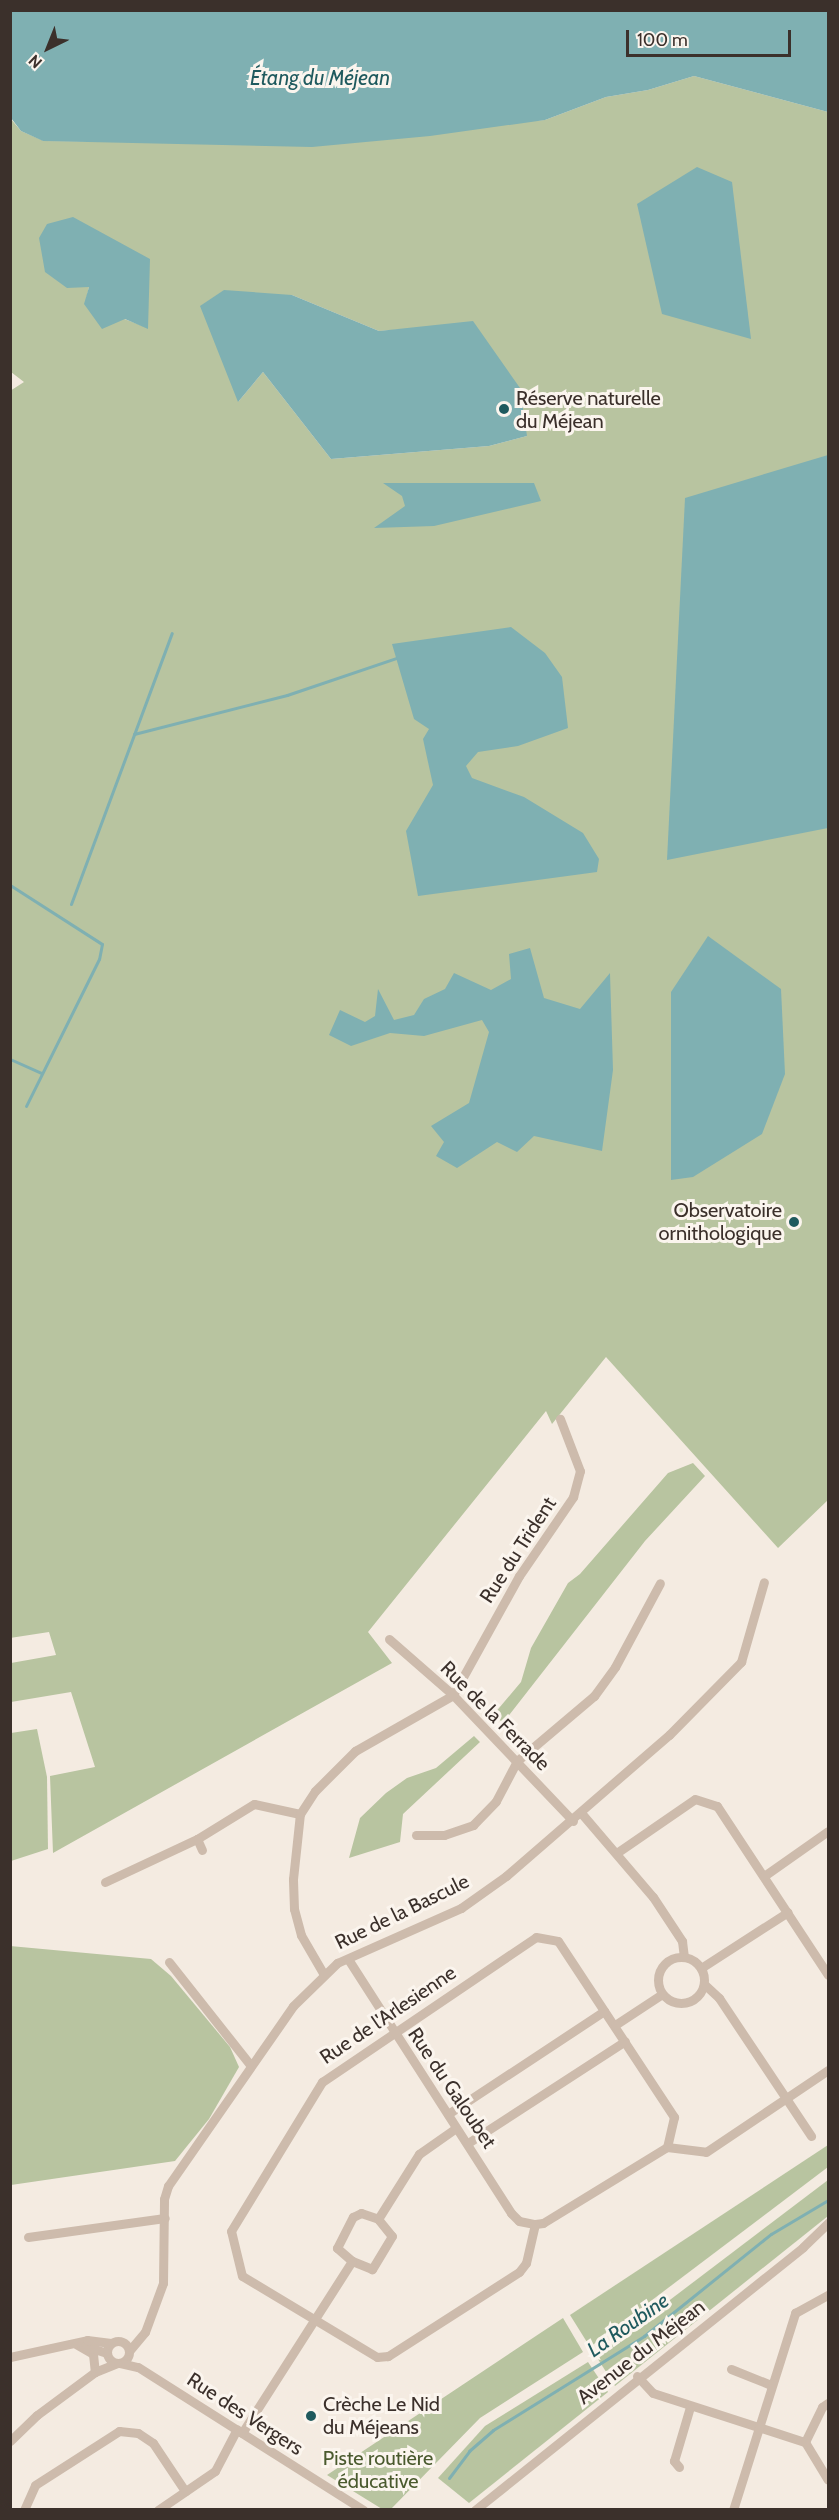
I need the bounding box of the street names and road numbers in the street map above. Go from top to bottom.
street label: Rue du Trident [475,1492,561,1608]
street label: Rue de la Ferrade [435,1656,555,1776]
street label: Rue de la Bascule [331,1869,473,1955]
street label: Rue de l'Arlesienne [315,1961,461,2069]
street label: Rue du Galoubet [403,2023,501,2153]
street label: Avenue du Méjean [572,2295,710,2409]
street label: Rue des Vergers [183,2368,307,2460]

